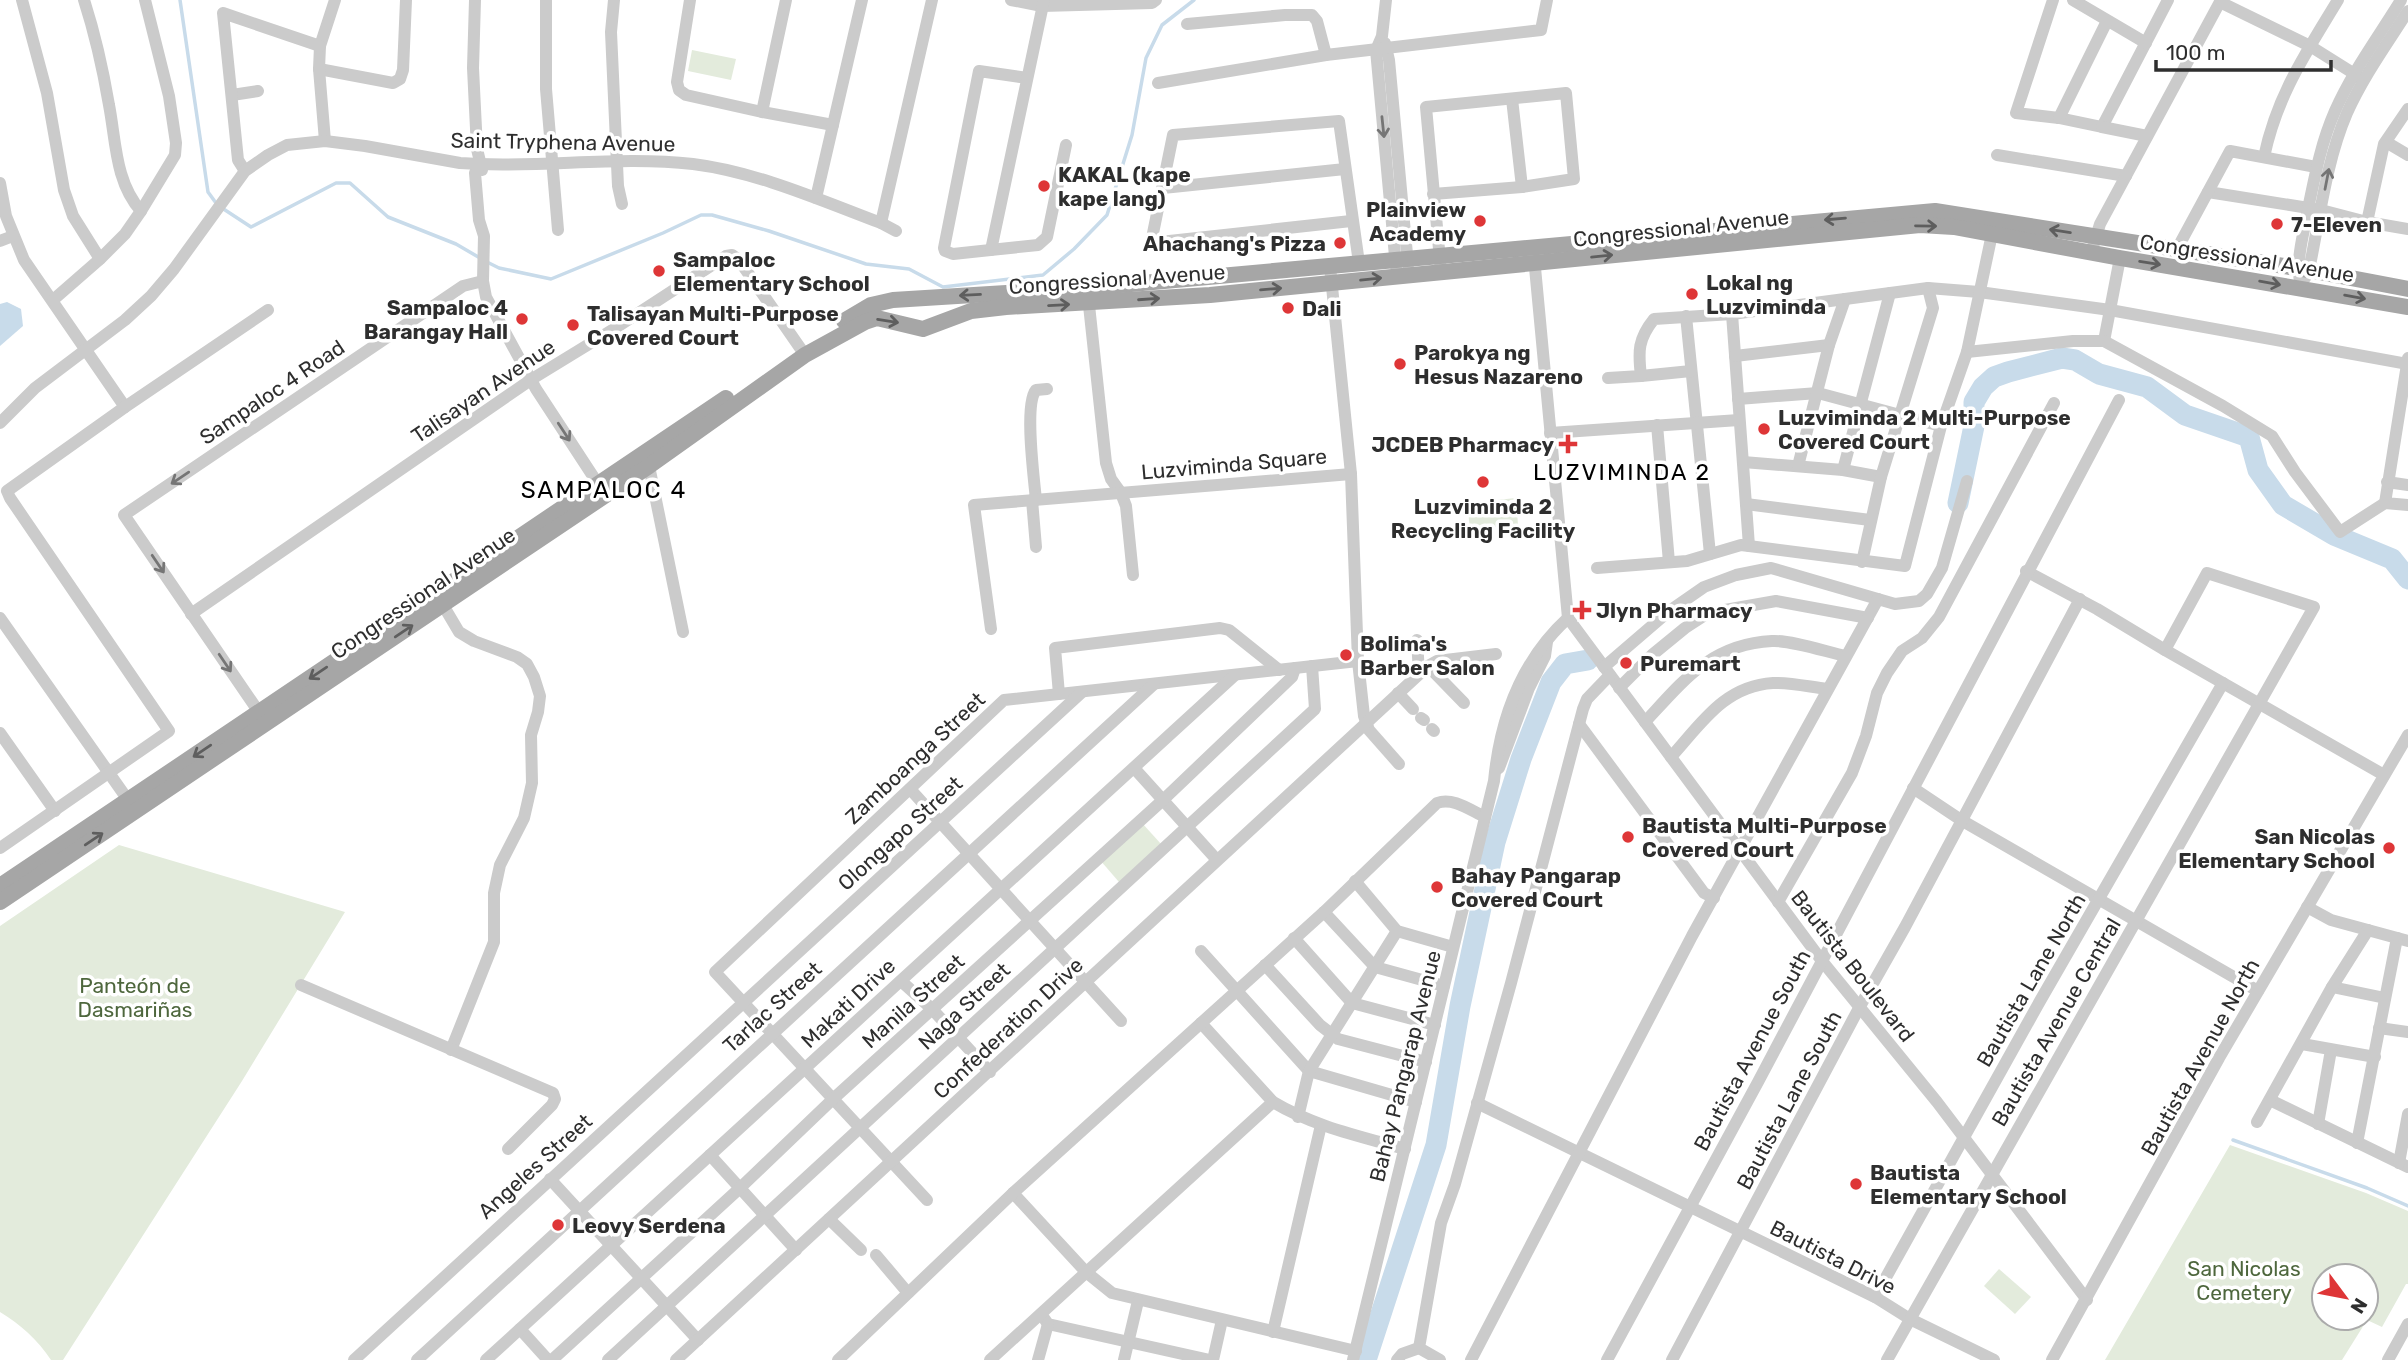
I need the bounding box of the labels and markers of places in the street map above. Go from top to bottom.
place label: KAKAL (kape kape lang) [1058,162,1191,211]
marker: KAKAL (kape kape lang) [1036,178,1052,194]
place label: Plainview Academy [1366,197,1466,246]
place label: 7-Eleven [2291,212,2382,237]
marker: Plainview Academy [1472,213,1488,229]
marker: 7-Eleven [2269,216,2285,232]
place label: Ahachang's Pizza [1143,231,1326,256]
marker: Ahachang's Pizza [1332,235,1348,251]
place label: Sampaloc Elementary School [673,247,870,296]
marker: Sampaloc Elementary School [651,263,667,279]
place label: Lokal ng Luzviminda [1706,270,1826,319]
marker: Lokal ng Luzviminda [1684,286,1700,302]
place label: Sampaloc 4 Barangay Hall [364,295,508,344]
place label: Dali [1302,296,1341,321]
marker: Dali [1280,300,1296,316]
place label: Talisayan Multi-Purpose Covered Court [587,301,839,350]
marker: Sampaloc 4 Barangay Hall [514,311,530,327]
marker: Talisayan Multi-Purpose Covered Court [565,317,581,333]
place label: Parokya ng Hesus Nazareno [1414,340,1583,389]
marker: Parokya ng Hesus Nazareno [1392,356,1408,372]
place label: Luzviminda 2 Multi-Purpose Covered Court [1778,405,2071,454]
marker: Luzviminda 2 Multi-Purpose Covered Court [1756,421,1772,437]
place label: JCDEB Pharmacy [1372,432,1554,457]
marker: JCDEB Pharmacy [1560,436,1576,452]
marker: Luzviminda 2 Recycling Facility [1475,474,1491,490]
place label: Luzviminda 2 Recycling Facility [1391,494,1576,543]
place label: Jlyn Pharmacy [1596,598,1753,623]
marker: Jlyn Pharmacy [1574,602,1590,618]
place label: Bolima's Barber Salon [1360,631,1495,680]
marker: Bolima's Barber Salon [1338,647,1354,663]
place label: Puremart [1640,651,1741,676]
marker: Puremart [1618,655,1634,671]
place label: Bautista Multi-Purpose Covered Court [1642,813,1887,862]
place label: San Nicolas Elementary School [2178,824,2375,873]
marker: Bautista Multi-Purpose Covered Court [1620,829,1636,845]
marker: San Nicolas Elementary School [2381,840,2397,856]
place label: Bahay Pangarap Covered Court [1451,863,1621,912]
marker: Bahay Pangarap Covered Court [1429,879,1445,895]
place label: Bautista Elementary School [1870,1160,2067,1209]
marker: Bautista Elementary School [1848,1176,1864,1192]
place label: Leovy Serdena [572,1213,726,1238]
marker: Leovy Serdena [550,1217,566,1233]

